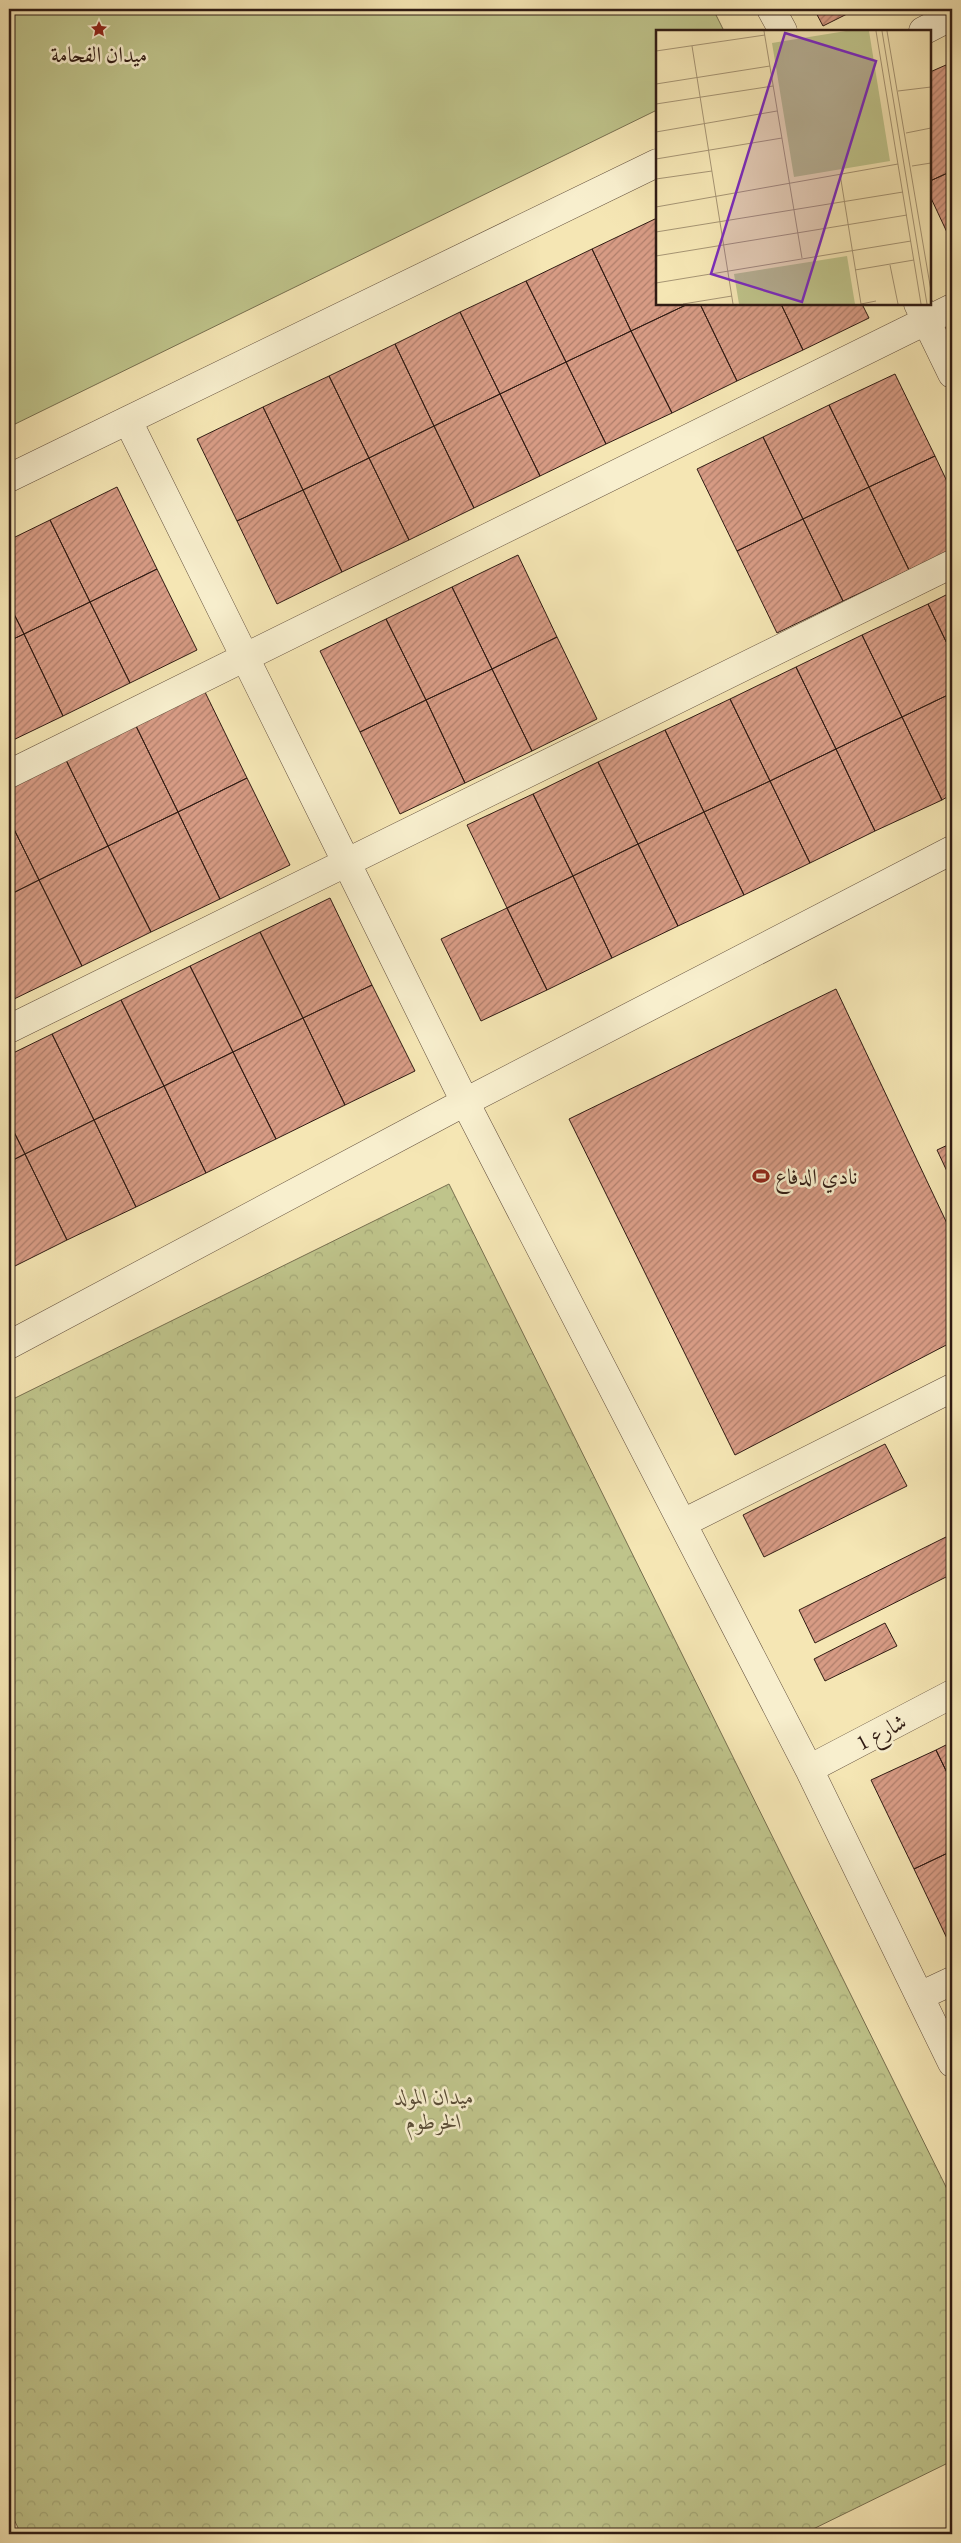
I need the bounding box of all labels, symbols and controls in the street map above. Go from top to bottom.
place icon: ميدان الفحامة [89,19,109,39]
inset map [656,30,931,305]
place label: ميدان الفحامة [51,40,147,69]
place label: نادي الدفاع [775,1162,857,1195]
sports icon: نادي الدفاع [751,1166,771,1186]
street label: شارع 1 [851,1707,913,1761]
park label: ميدان المولد الخرطوم [394,2082,474,2141]

